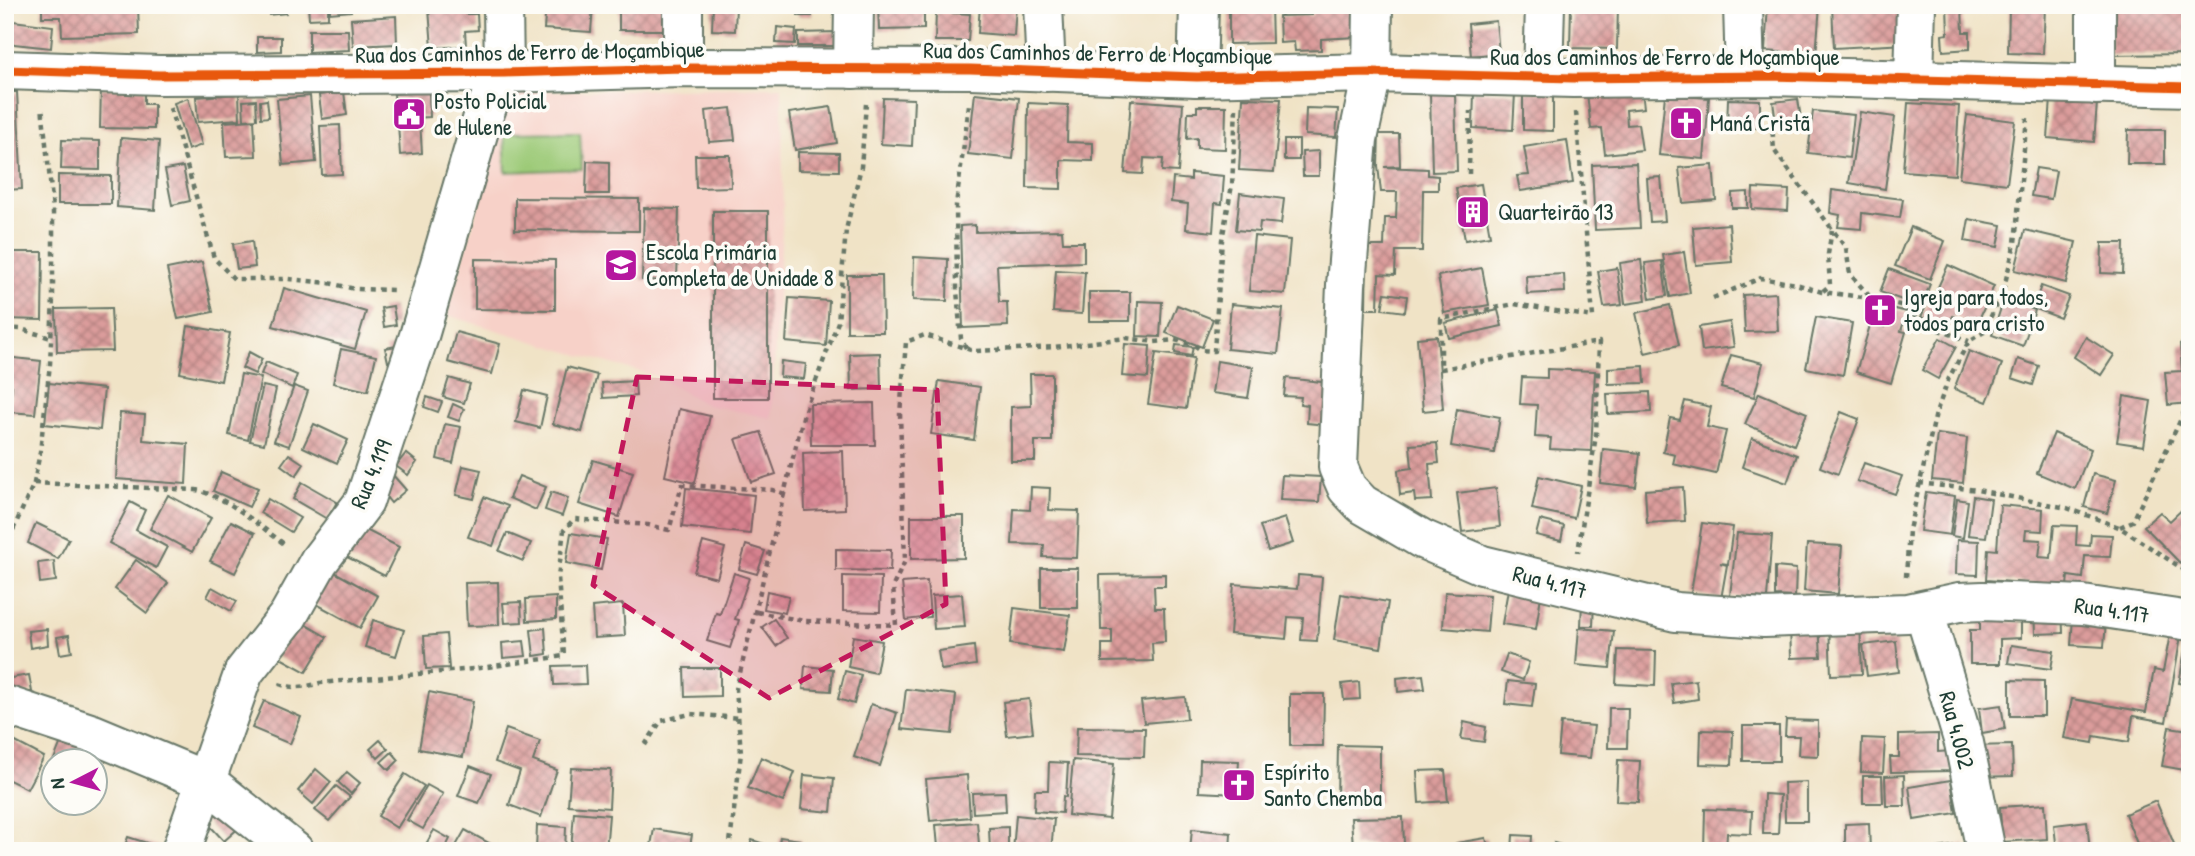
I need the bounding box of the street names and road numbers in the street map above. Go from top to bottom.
street label: Rua dos Caminhos de Ferro de Moçambique [355,33,705,70]
street label: Rua dos Caminhos de Ferro de Moçambique [923,34,1273,71]
street label: Rua dos Caminhos de Ferro de Moçambique [1490,41,1840,72]
street label: Rua 4.119 [342,434,399,513]
street label: Rua 4.117 [1510,557,1591,606]
street label: Rua 4.117 [2072,589,2152,630]
street label: Rua 4.002 [1932,688,1983,772]

